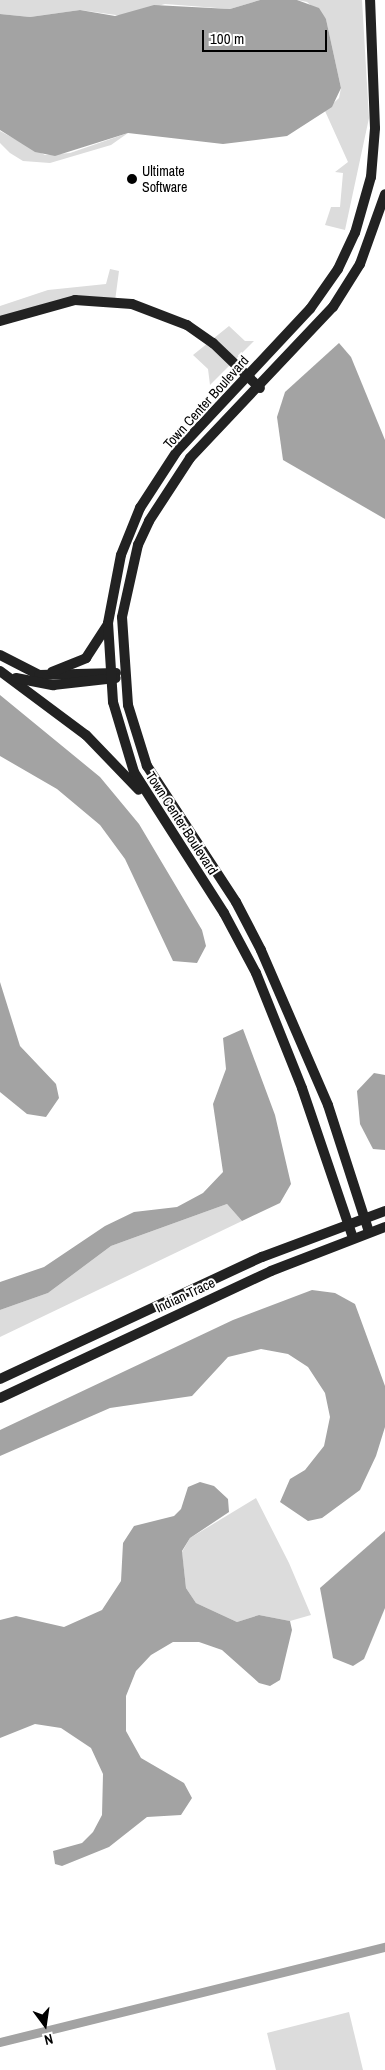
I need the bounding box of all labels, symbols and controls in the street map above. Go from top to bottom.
scale bar [205,20,330,52]
text: 100 m [210,28,244,49]
place label: Ultimate Software [142,163,187,196]
marker: Ultimate Software [126,173,138,185]
street label: Town Center Boulevard [160,352,252,452]
street label: Town Center Boulevard [142,768,222,878]
street label: Indian Trace [152,1274,218,1316]
north arrow [20,2000,70,2050]
text: N [42,2030,55,2049]

